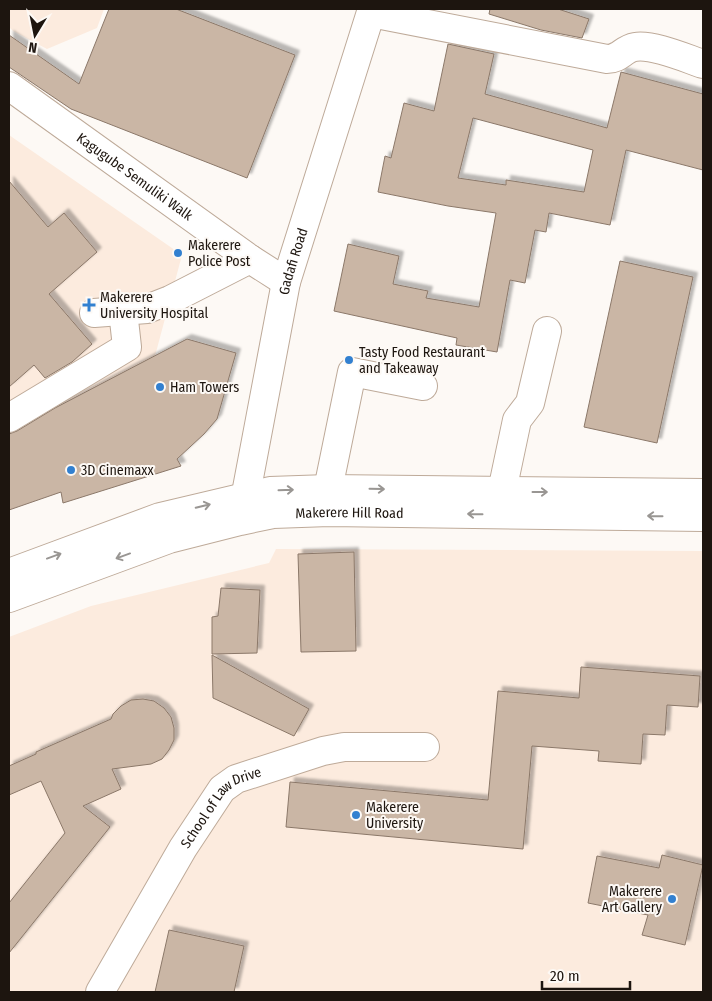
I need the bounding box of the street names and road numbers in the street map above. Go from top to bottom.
street label: Kagugube Semuliki Walk [73,129,196,224]
street label: Gadafi Road [276,226,311,296]
street label: Makerere Hill Road [295,504,404,522]
street label: School of Law Drive [177,763,264,852]

